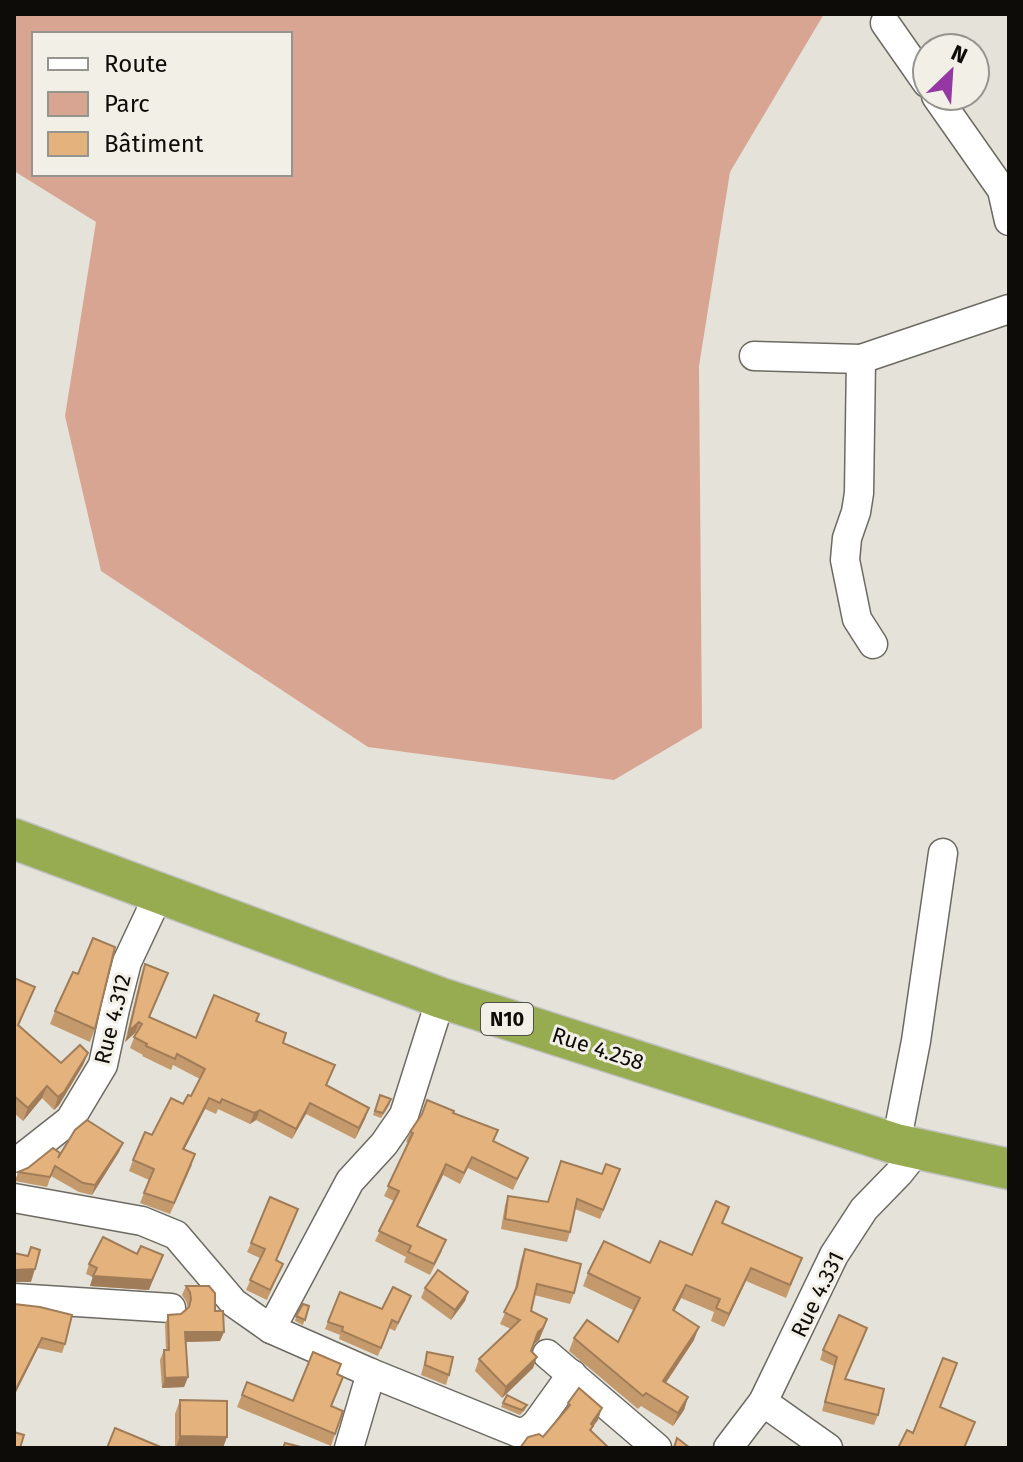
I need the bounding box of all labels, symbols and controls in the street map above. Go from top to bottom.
legend [32,32,292,176]
north arrow [911,32,991,112]
text: N [947,39,972,70]
text: Route [104,50,168,78]
text: Parc [104,90,150,118]
text: Bâtiment [104,130,204,158]
street label: Rue 4.312 [88,971,137,1067]
road number: N10 [481,1003,533,1035]
street label: Rue 4.258 [549,1021,647,1076]
street label: Rue 4.331 [785,1247,850,1342]

